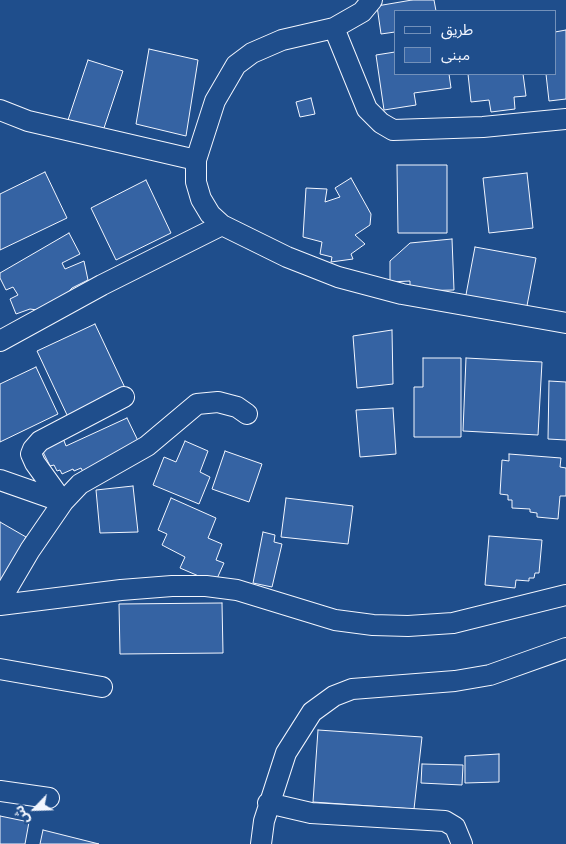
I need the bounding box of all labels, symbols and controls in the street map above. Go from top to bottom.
legend [394,10,556,75]
text: طريق [441,21,473,38]
text: مبنى [441,46,470,63]
north arrow [10,784,60,834]
text: ش [10,803,33,827]

